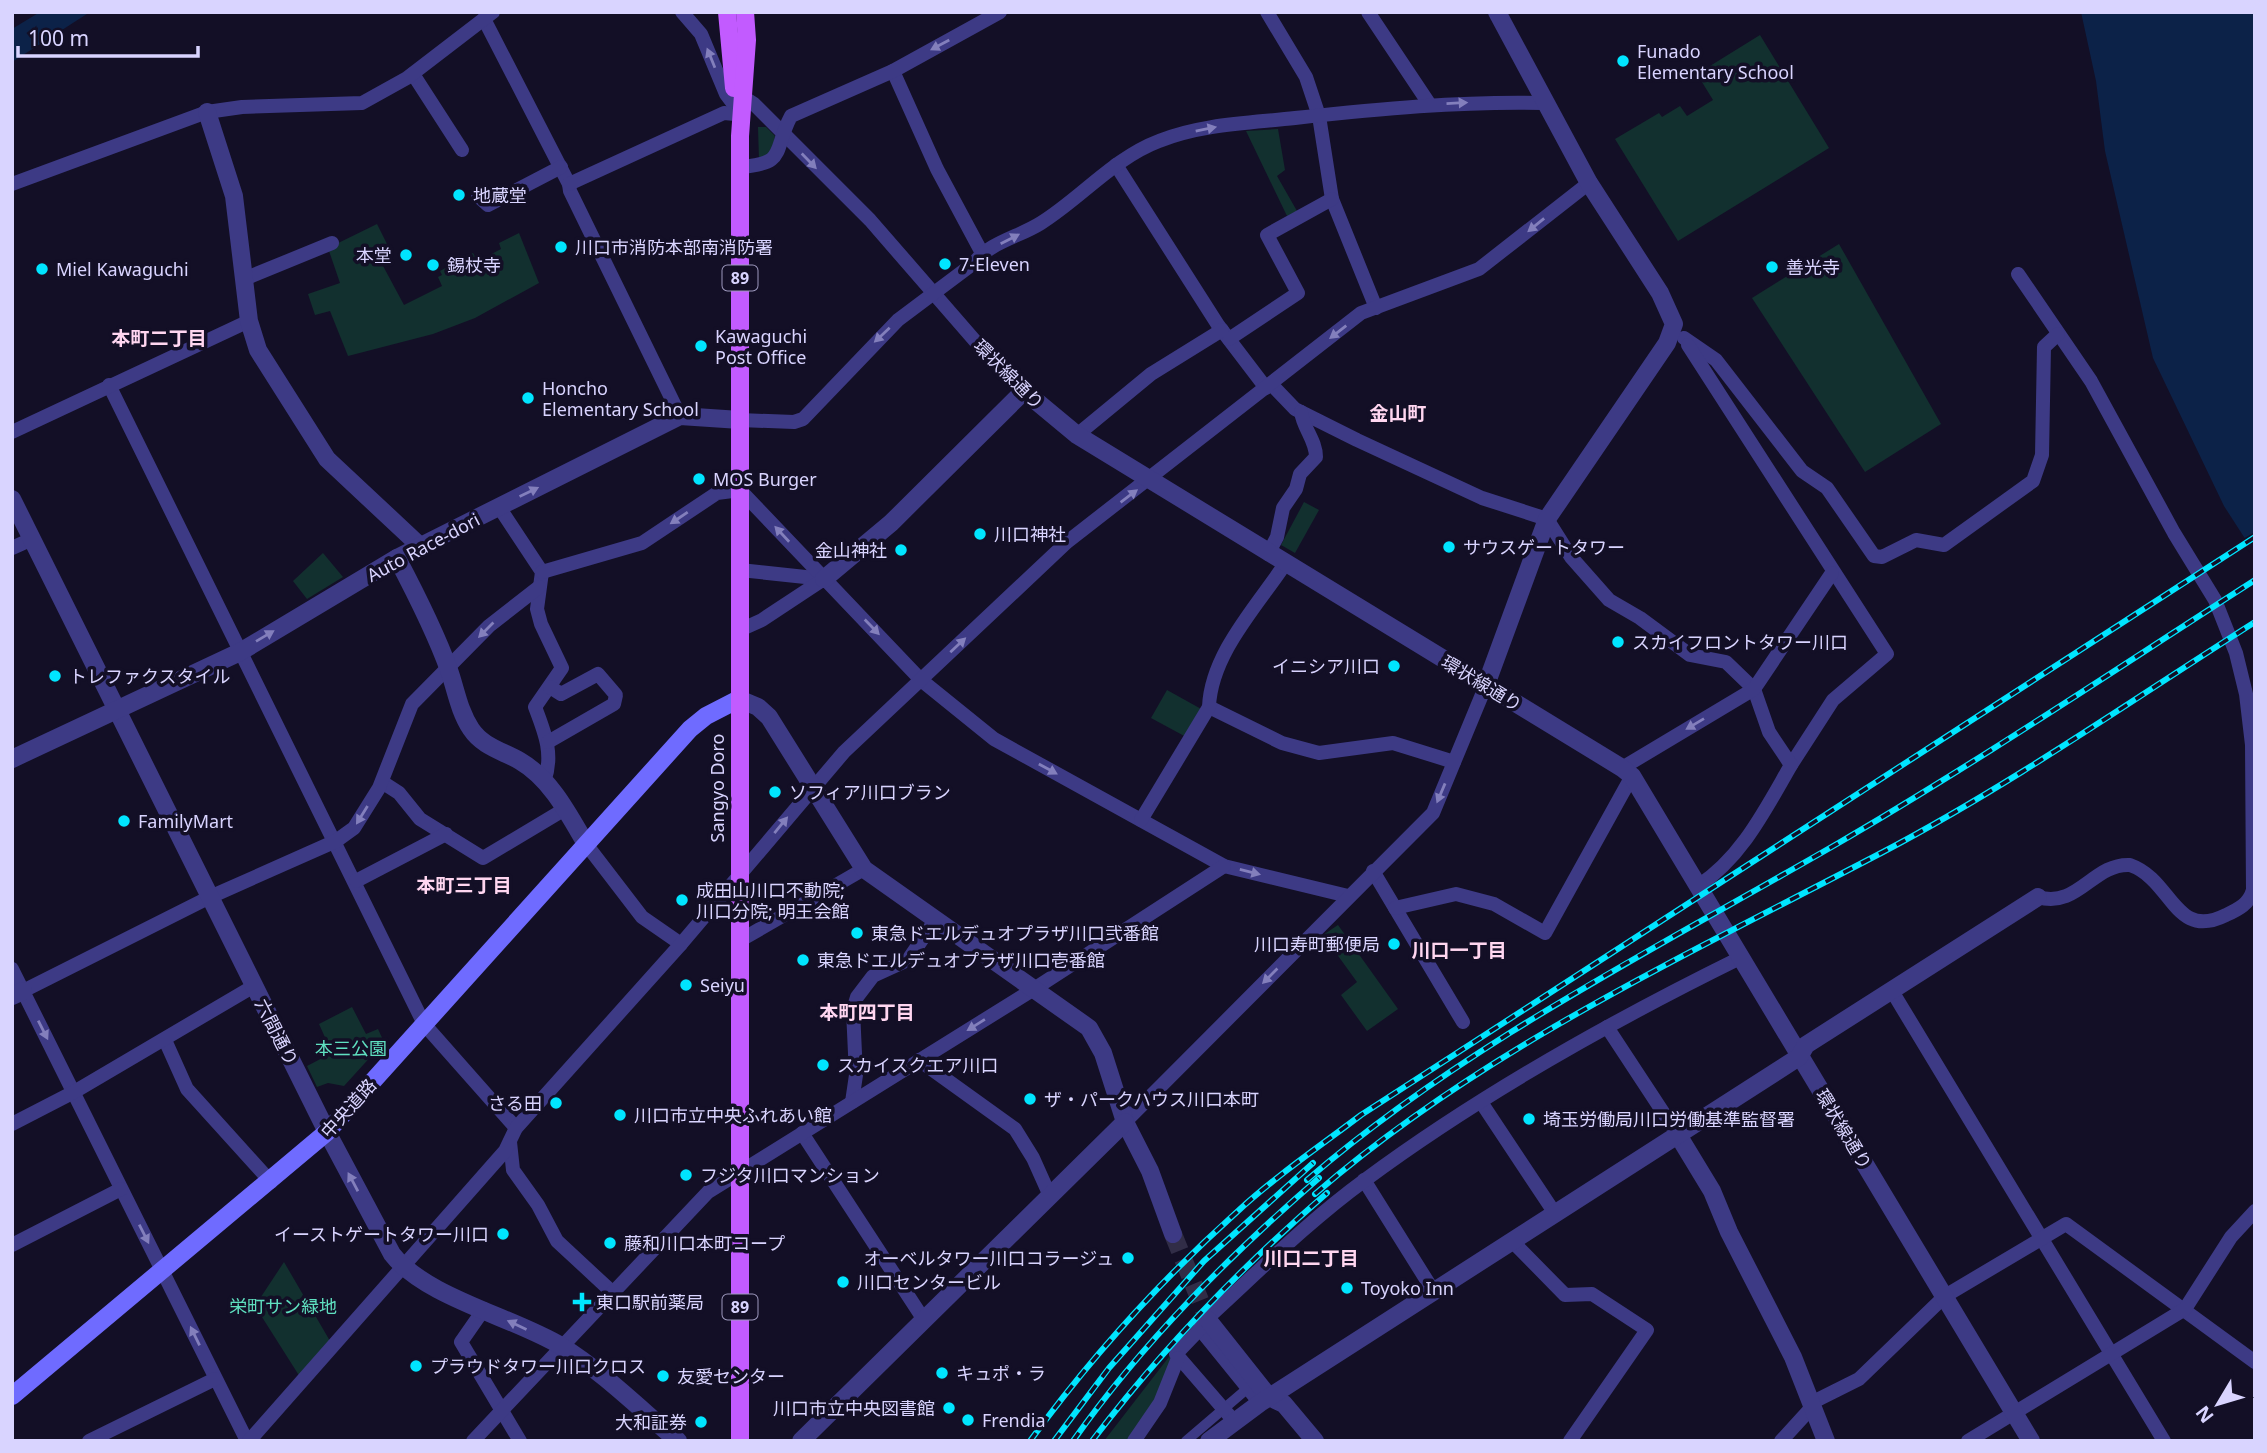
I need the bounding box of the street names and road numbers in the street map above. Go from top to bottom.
road number: 89 [722,266,758,290]
street label: 環状線通り [969,334,1049,414]
street label: Auto Race-dori [362,507,484,587]
street label: 環状線通り [1437,650,1527,716]
street label: Sangyo Doro [705,734,729,842]
street label: 六間通り [250,994,304,1070]
street label: 中央道路 [315,1073,381,1143]
street label: 環状線通り [1811,1084,1877,1174]
road number: 89 [722,1294,758,1320]

